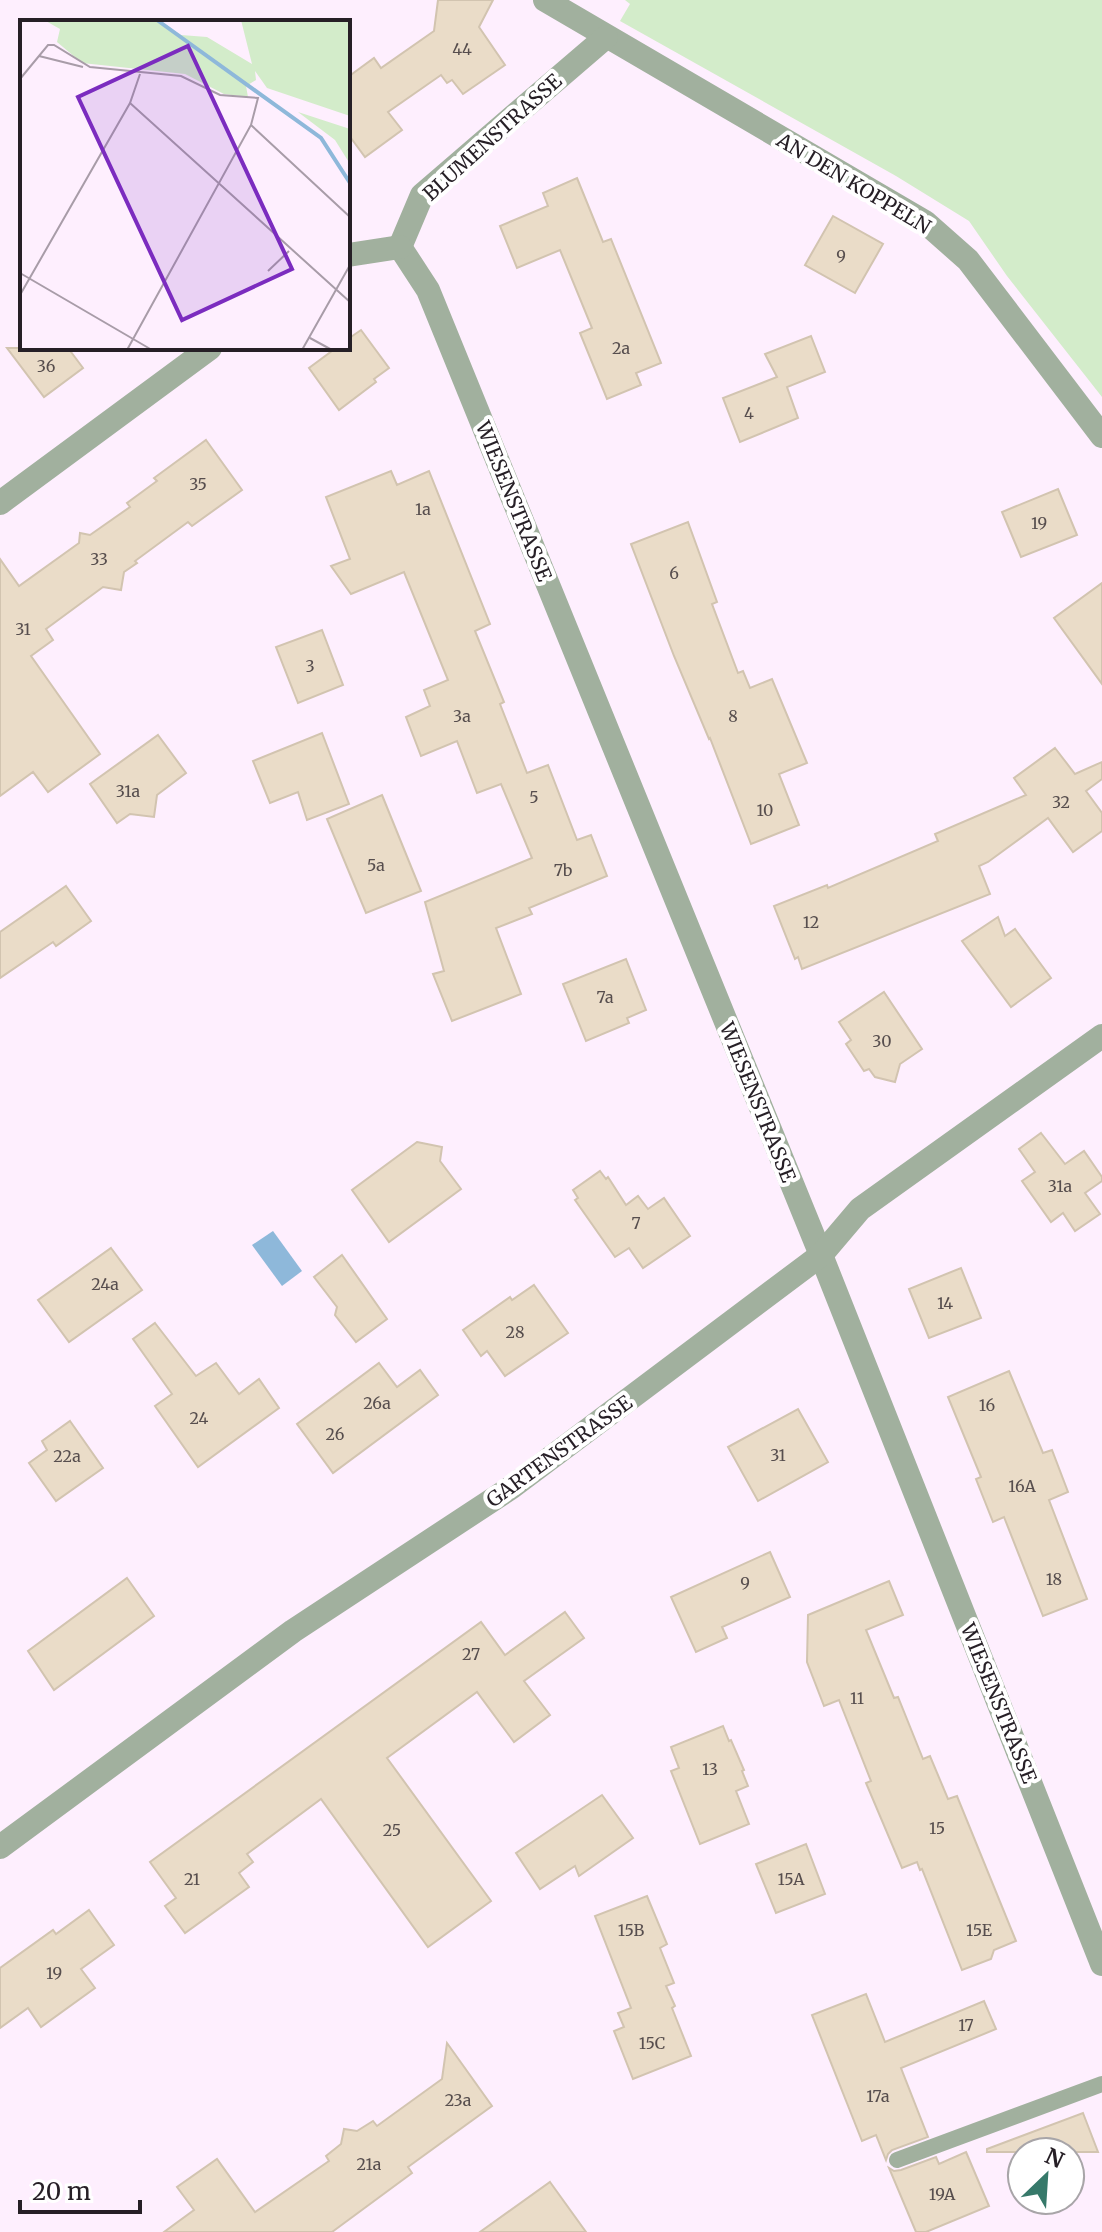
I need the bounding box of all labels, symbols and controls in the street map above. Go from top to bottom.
inset map [20,20,350,350]
house number: 44 [452,39,472,59]
street label: BLUMENSTRASSE [418,68,567,206]
street label: AN DEN KOPPELN [771,127,936,239]
house number: 9 [836,246,846,266]
house number: 2a [612,338,631,358]
house number: 36 [37,356,56,376]
house number: 4 [744,403,754,423]
street label: WIESENSTRASSE [470,416,558,585]
house number: 35 [189,474,207,494]
house number: 1a [415,499,431,519]
house number: 19 [1031,513,1047,533]
house number: 33 [90,549,108,569]
house number: 6 [669,563,679,583]
house number: 31 [15,619,31,639]
house number: 3 [305,656,315,676]
house number: 3a [453,706,471,726]
house number: 8 [728,706,738,726]
house number: 31a [116,781,141,801]
house number: 5 [529,787,539,807]
house number: 32 [1052,792,1070,812]
house number: 10 [757,800,773,820]
house number: 5a [367,855,385,875]
house number: 7b [554,860,573,880]
house number: 12 [803,912,819,932]
house number: 7a [596,987,614,1007]
street label: WIESENSTRASSE [714,1017,802,1186]
house number: 30 [872,1031,892,1051]
house number: 31a [1048,1176,1073,1196]
house number: 7 [631,1213,641,1233]
house number: 24a [91,1274,119,1294]
house number: 14 [937,1293,953,1313]
house number: 28 [506,1322,524,1342]
street label: GARTENSTRASSE [481,1390,637,1512]
house number: 26a [363,1393,391,1413]
house number: 16 [979,1395,995,1415]
house number: 24 [190,1408,209,1428]
house number: 26 [326,1424,345,1444]
house number: 31 [770,1445,786,1465]
house number: 22a [53,1446,81,1466]
house number: 16A [1008,1476,1036,1496]
house number: 18 [1046,1569,1062,1589]
house number: 9 [740,1573,750,1593]
street label: WIESENSTRASSE [955,1618,1043,1787]
house number: 27 [462,1644,480,1664]
house number: 11 [850,1688,864,1708]
house number: 13 [702,1759,718,1779]
house number: 15 [929,1818,945,1838]
house number: 25 [383,1820,401,1840]
house number: 21 [184,1869,200,1889]
house number: 15A [778,1869,805,1889]
house number: 15B [618,1920,644,1940]
house number: 15E [966,1920,993,1940]
house number: 19 [46,1963,62,1983]
house number: 17 [958,2015,974,2035]
house number: 15C [639,2033,665,2053]
house number: 17a [866,2086,890,2106]
house number: 23a [445,2090,472,2110]
north arrow [1006,2136,1086,2216]
text: N [1041,2142,1069,2174]
house number: 21a [357,2154,382,2174]
scale bar [20,2164,140,2214]
text: 20 m [32,2176,91,2207]
house number: 19A [929,2184,956,2204]

